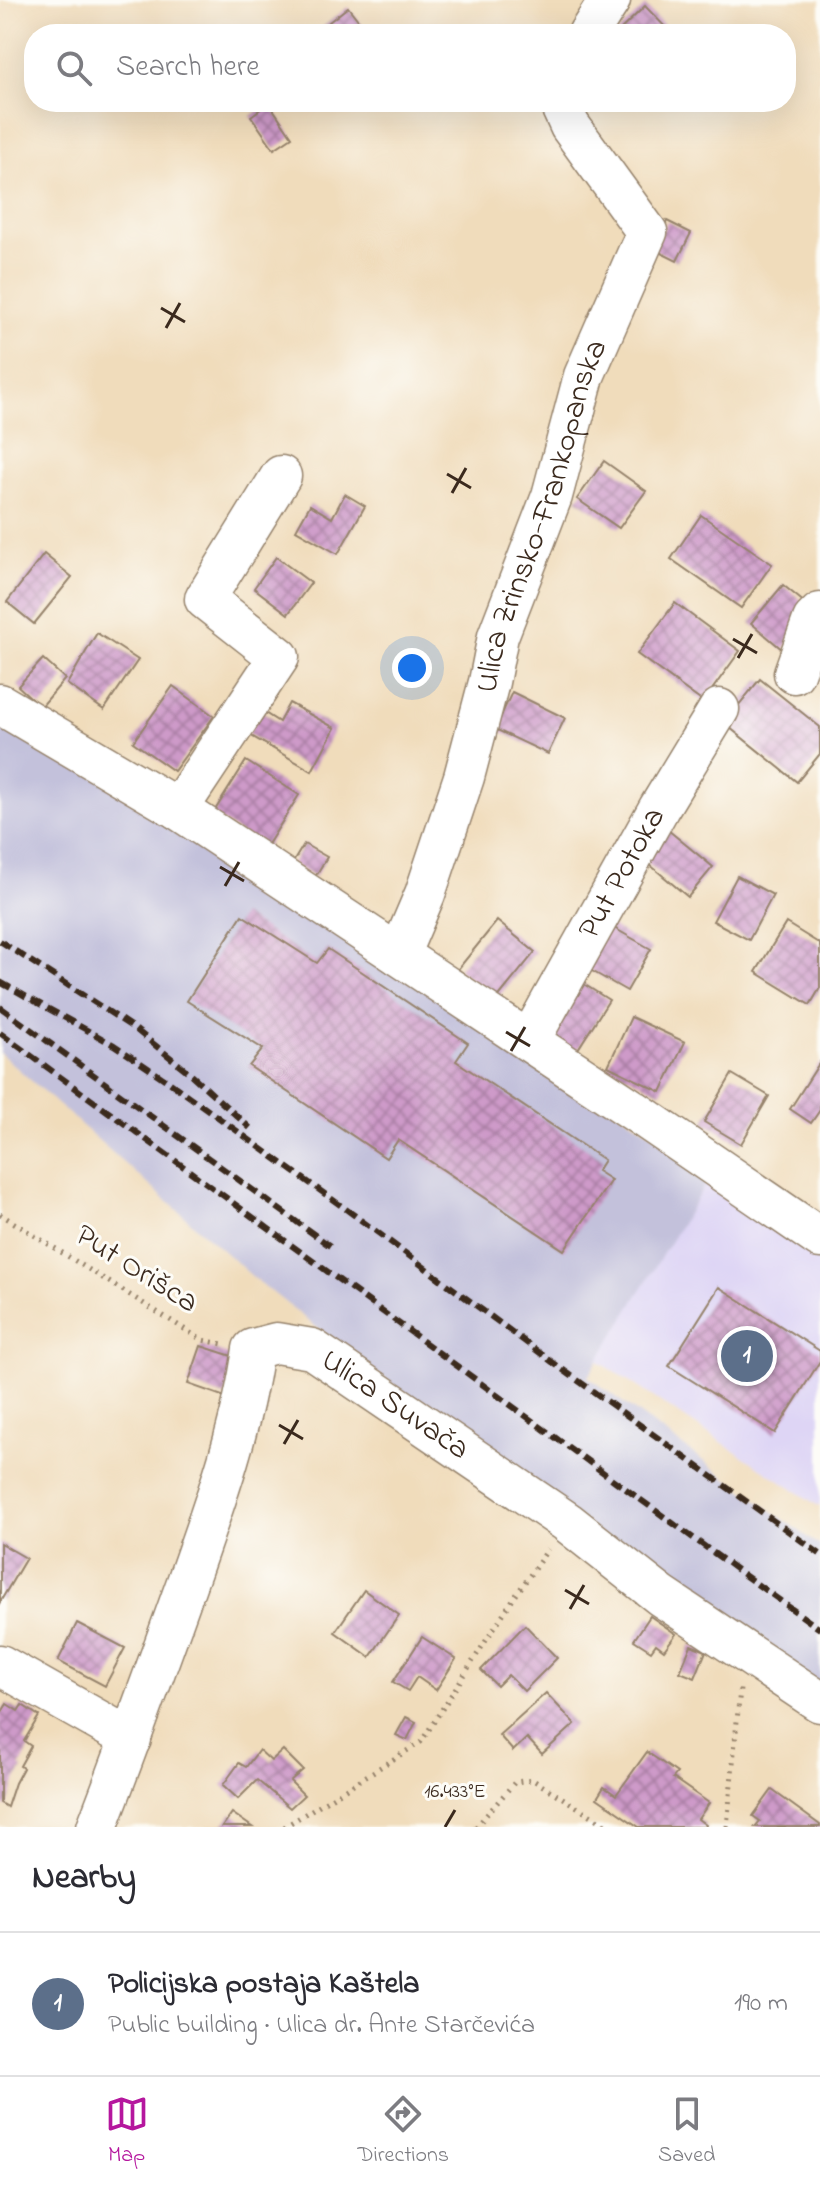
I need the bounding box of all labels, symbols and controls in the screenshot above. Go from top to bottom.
search box [24,24,796,112]
icon: search [52,46,96,90]
text: Search here [116,46,260,90]
street label: Ulica Zrinsko-Frankopanska [464,332,621,698]
your location [392,648,432,688]
street label: Put Potoka [567,799,678,948]
street label: Put Orišca [65,1213,207,1327]
pin: 1 [721,1326,773,1386]
street label: Ulica Suvača [311,1338,479,1473]
text: 16.433°E [424,1778,486,1807]
text: Nearby [32,1854,136,1904]
text: Policijska postaja Kaštela [108,1963,420,2007]
text: 1 [54,1985,62,2023]
text: 190 m [734,1985,788,2023]
text: Public building · Ulica dr. Ante Starčevića [108,2007,535,2045]
tab: Map [105,2092,149,2172]
tab: Directions [358,2092,449,2172]
tab: Saved [658,2092,715,2172]

